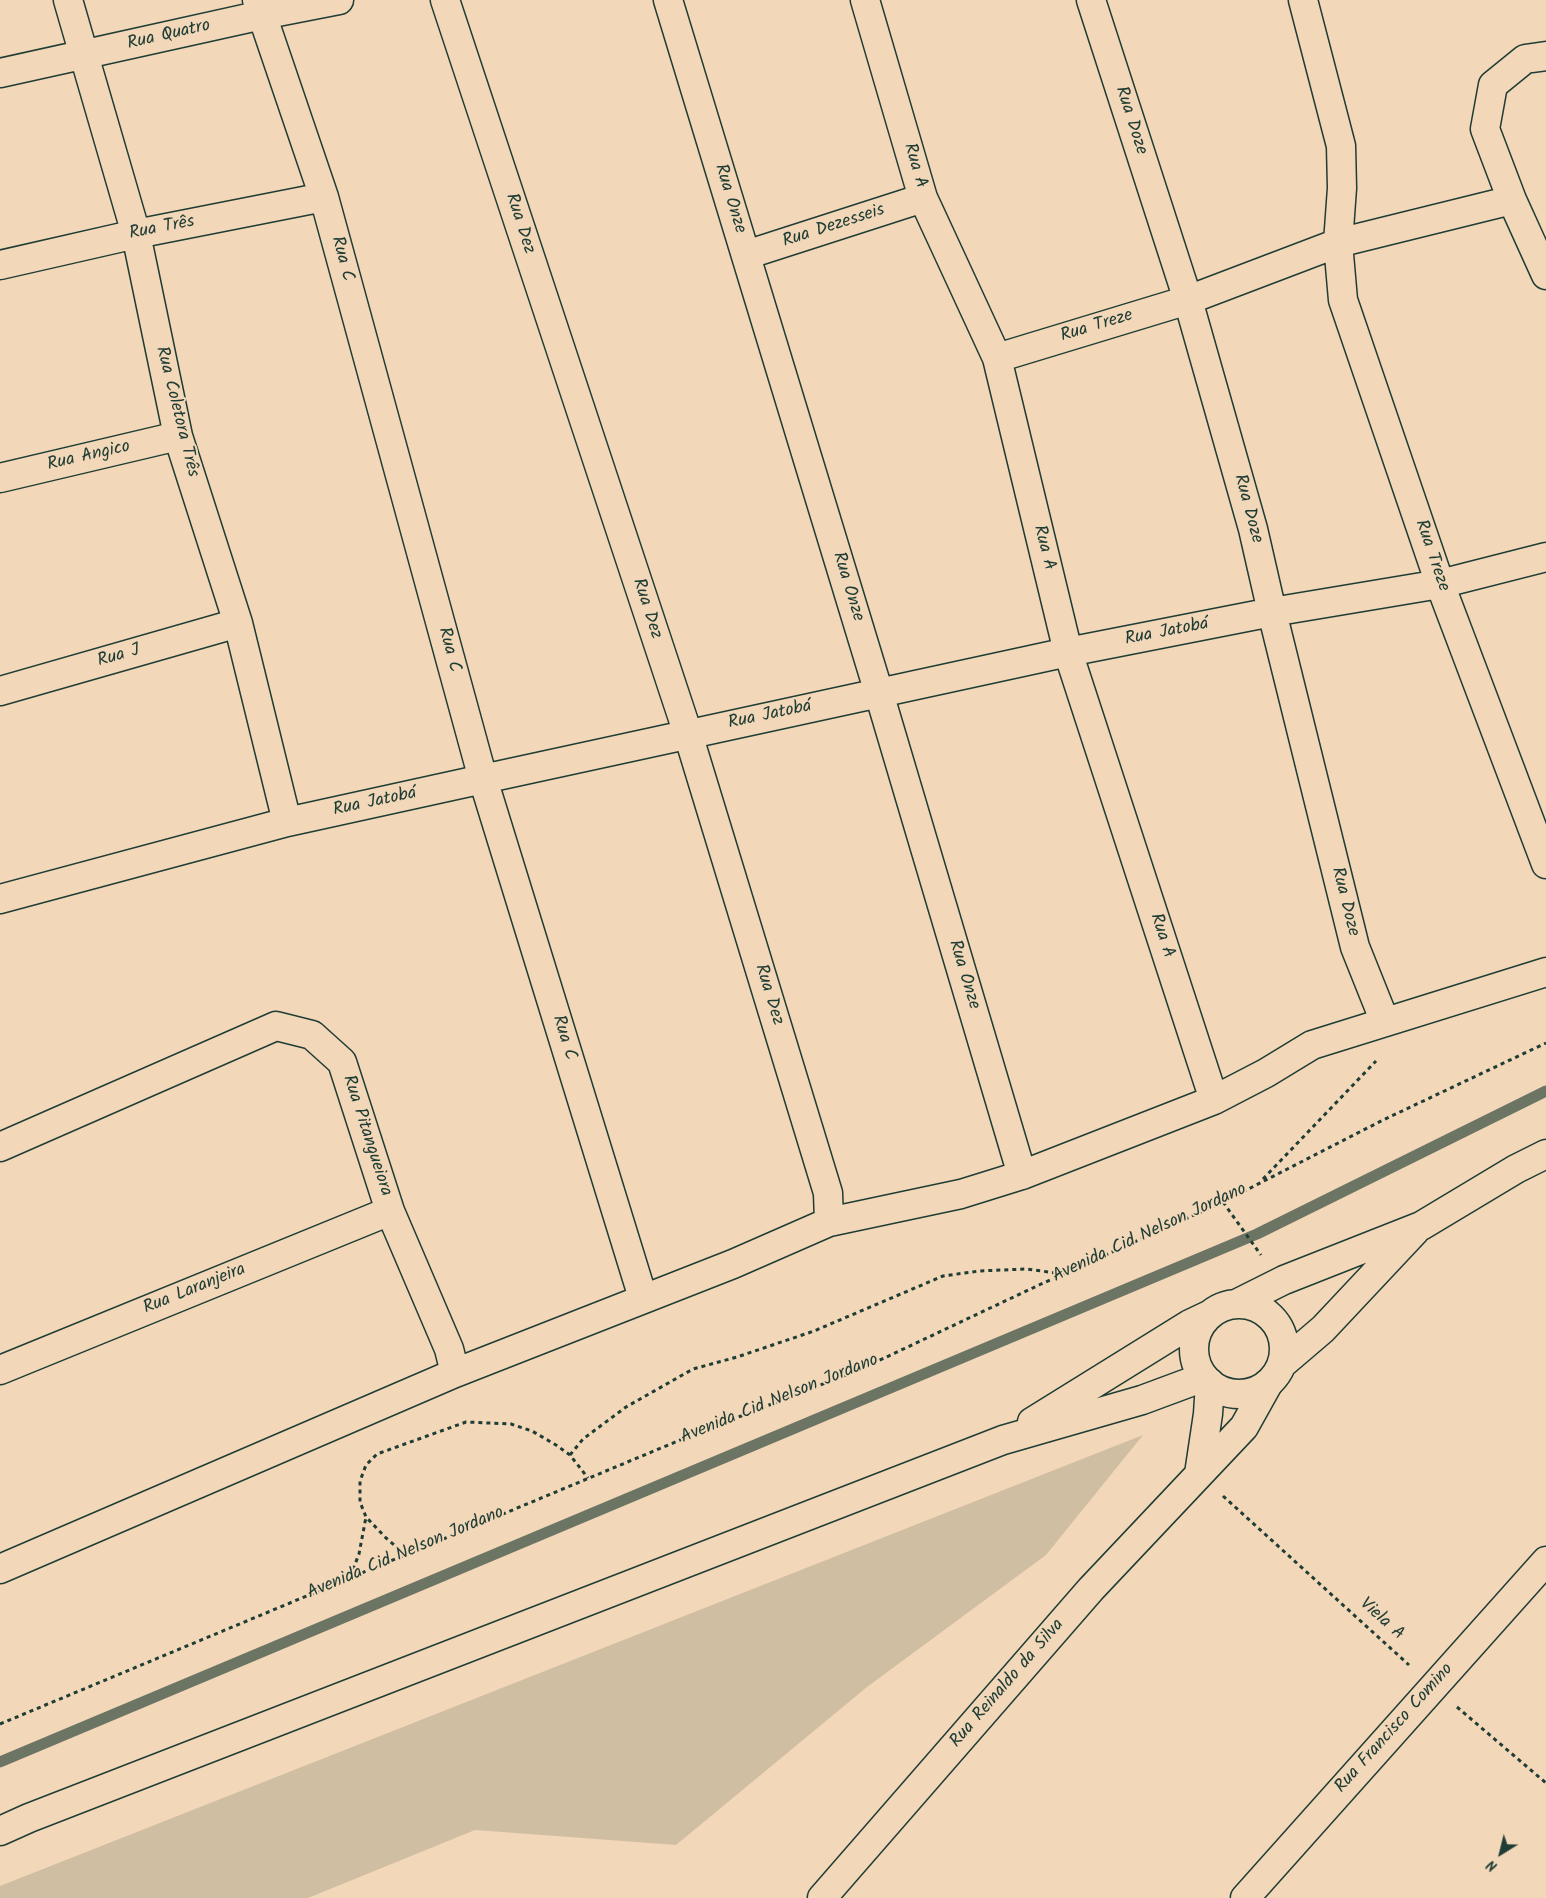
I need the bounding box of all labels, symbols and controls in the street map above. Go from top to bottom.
street label: Rua Quatro [125,16,213,56]
street label: Rua Doze [1109,84,1151,158]
street label: Rua A [897,141,931,191]
street label: Rua Onze [708,162,750,236]
street label: Rua Dez [499,191,539,257]
street label: Rua Dezesseis [780,200,888,254]
street label: Rua Três [128,212,196,246]
street label: Rua C [325,234,357,284]
street label: Rua Treze [1058,306,1136,348]
street label: Rua Coletora Três [149,344,203,480]
street label: Rua Angico [45,437,133,477]
street label: Rua Doze [1227,472,1267,546]
street label: Rua Treze [1409,517,1453,595]
street label: Rua A [1027,523,1059,573]
street label: Rua Onze [826,550,868,624]
street label: Rua Dez [626,576,666,642]
street label: Rua Jatobá [1123,614,1211,652]
street label: Rua C [432,625,464,675]
street label: Rua J [95,641,143,673]
street label: Rua Jatobá [726,697,814,735]
street label: Rua Jatobá [331,784,419,822]
street label: Rua Doze [1325,865,1363,939]
street label: Rua A [1144,911,1178,961]
street label: Rua Onze [942,938,984,1012]
street label: Rua Dez [749,962,787,1028]
street label: Rua C [546,1013,580,1063]
street label: Rua Pitangueiora [336,1073,396,1199]
street label: Avenida Cid Nelson Jordano [1050,1180,1250,1288]
street label: Rua Laranjeira [141,1260,249,1320]
street label: Avenida Cid Nelson Jordano [678,1350,882,1450]
street label: Avenida Cid Nelson Jordano [304,1503,508,1605]
street label: Viela A [1354,1594,1408,1646]
street label: Rua Reinaldo da Silva [946,1615,1070,1753]
street label: Rua Francisco Comino [1331,1660,1459,1798]
north arrow [1476,1828,1526,1878]
text: N [1482,1854,1502,1877]

